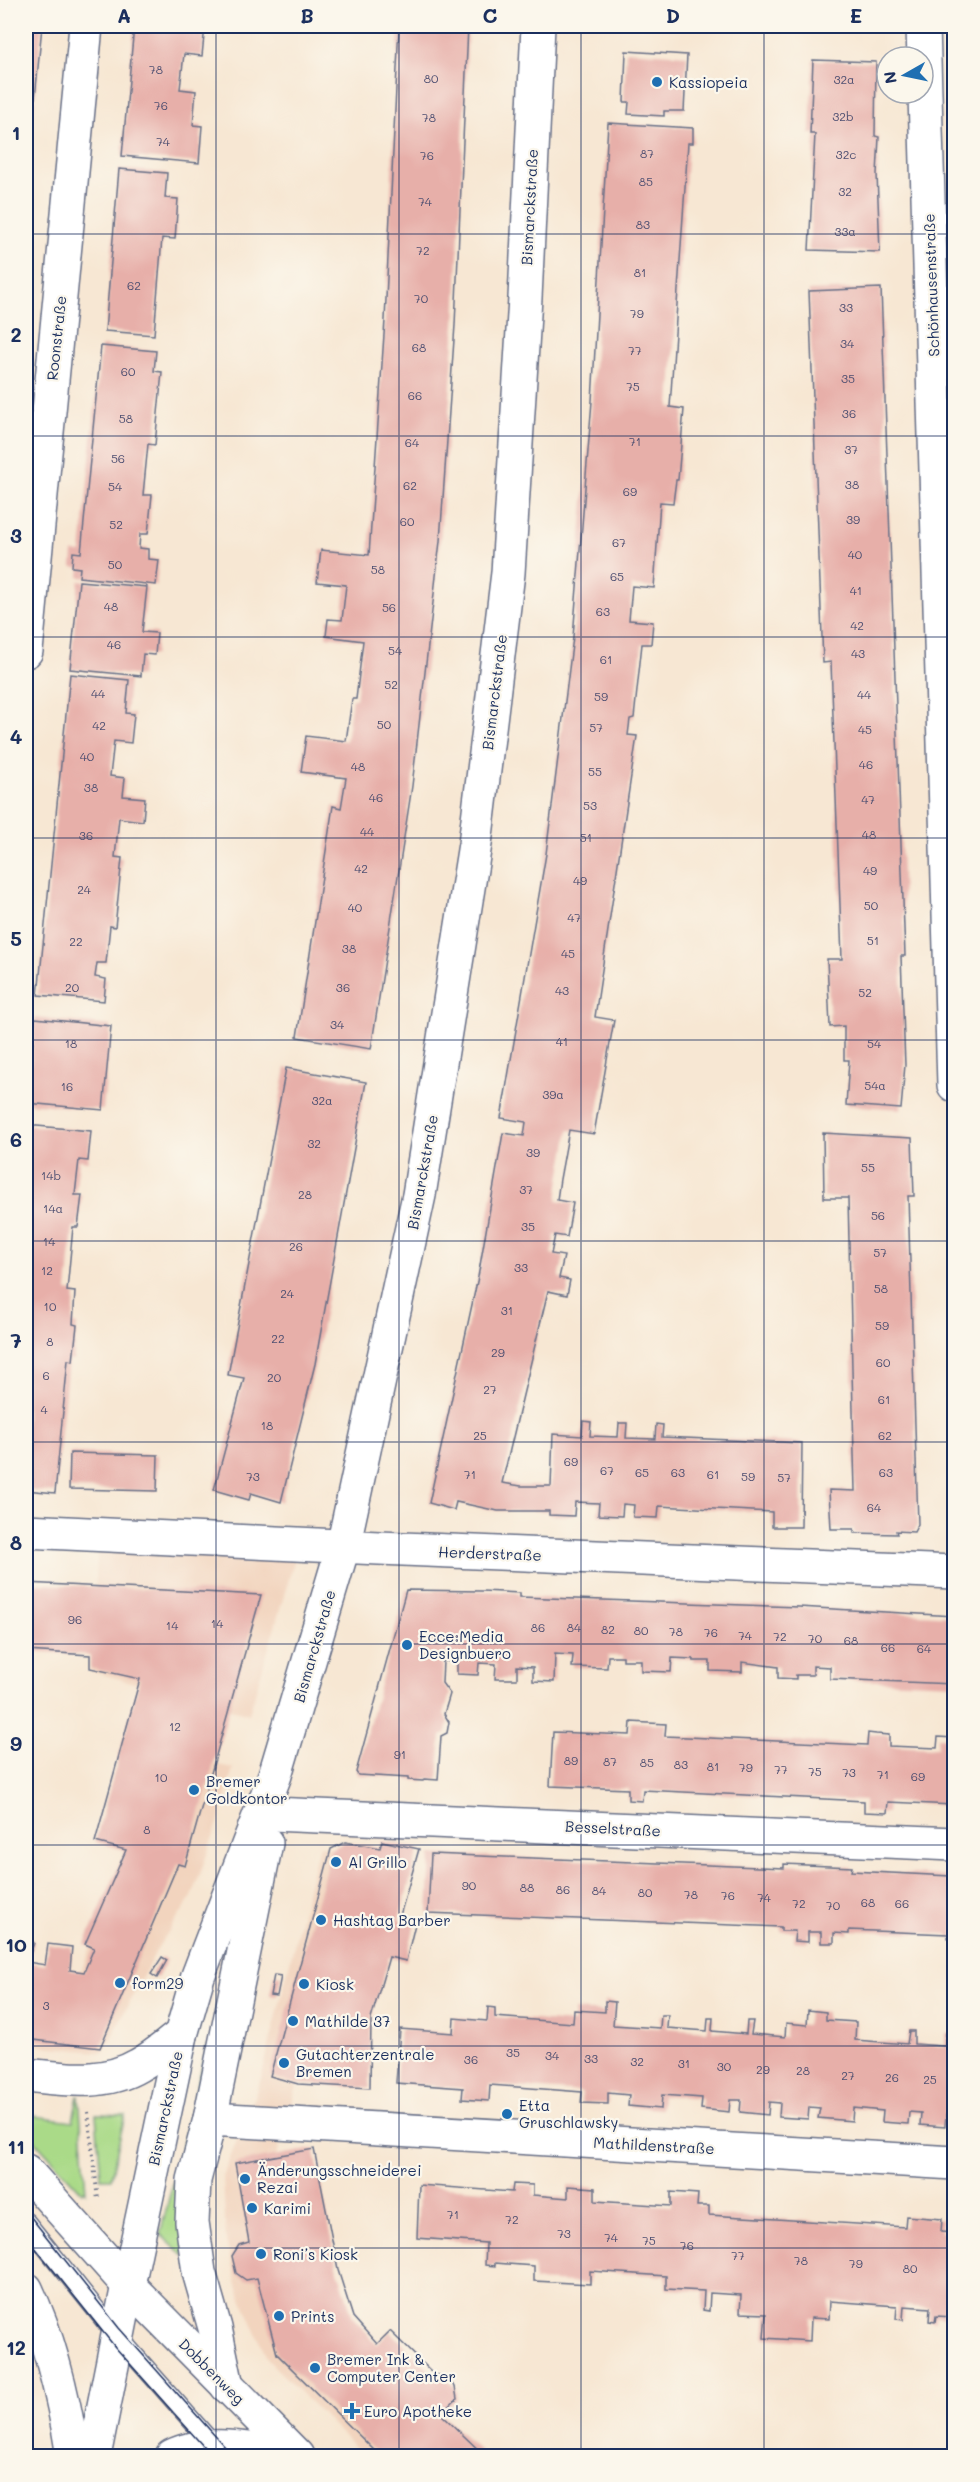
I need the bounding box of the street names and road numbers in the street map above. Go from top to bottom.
street label: Bismarckstraße [516,148,542,266]
street label: Schönhausenstraße [919,213,943,357]
street label: Roonstraße [42,295,70,381]
street label: Bismarckstraße [477,633,511,751]
street label: Bismarckstraße [402,1113,442,1231]
street label: Herderstraße [438,1541,542,1565]
street label: Bismarckstraße [288,1587,340,1705]
street label: Besselstraße [565,1816,661,1840]
street label: Bismarckstraße [143,2049,187,2167]
street label: Mathildenstraße [593,2132,715,2158]
street label: Dobbenweg [175,2334,250,2409]

